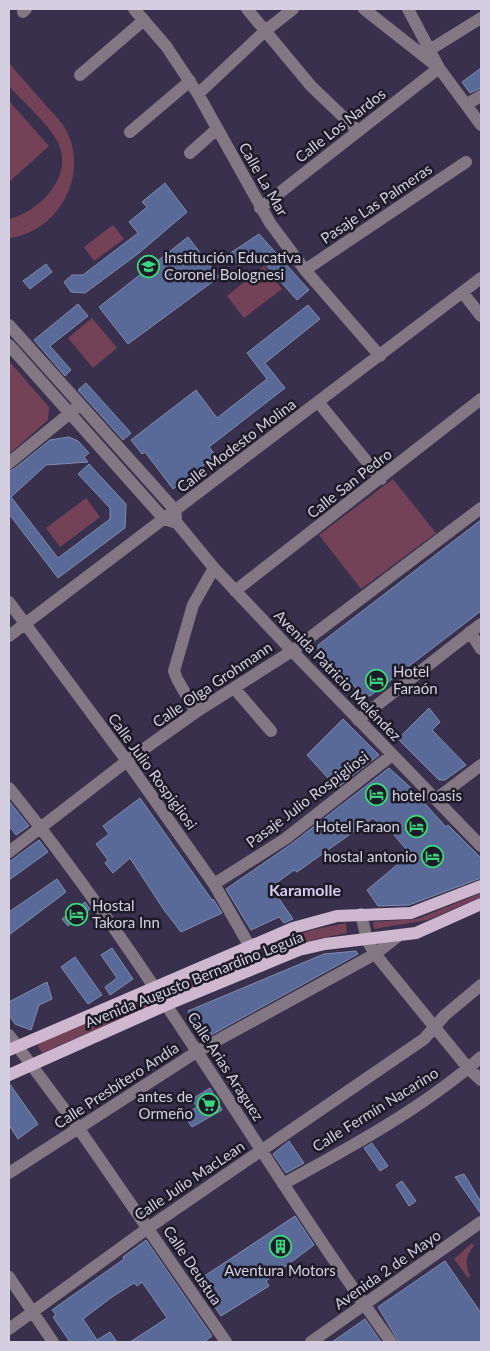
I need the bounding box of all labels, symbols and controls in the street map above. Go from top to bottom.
street label: Calle Los Nardos [291,84,389,166]
street label: Calle La Mar [236,139,293,219]
street label: Pasaje Las Palmeras [317,159,435,247]
place label: Institución Educativa Coronel Bolognesi [164,248,301,283]
school or university icon: Institución Educativa Coronel Bolognesi [136,254,160,278]
street label: Calle Modesto Molina [173,394,299,496]
street label: Calle San Pedro [303,444,395,522]
street label: Avenida Patricio Meléndez [271,606,405,744]
street label: Calle Olga Grohmann [149,637,275,731]
place label: Hotel Faraón [393,662,438,697]
hotel icon: Hotel Faraón [365,668,389,692]
street label: Calle Julio Rospigliosi [105,709,201,833]
street label: Pasaje Julio Rospigliosi [242,747,372,851]
hotel icon: hotel oasis [364,783,388,807]
place label: hotel oasis [392,786,462,804]
hotel icon: Hotel Faraon [404,814,428,838]
place label: Hotel Faraon [315,817,400,835]
hotel icon: hostal antonio [421,844,445,868]
place label: hostal antonio [323,847,417,865]
district label: Karamolle [269,880,342,899]
place label: Hostal Takora Inn [92,896,160,931]
hotel icon: Hostal Takora Inn [64,902,88,926]
street label: Avenida Augusto Bernardino Leguía [82,927,306,1031]
street label: Calle Arias Araguez [184,1008,268,1124]
street label: Calle Presbítero Andía [50,1038,182,1132]
street label: Calle Fermín Nacarino [309,1063,441,1155]
place label: antes de Ormeño [137,1087,193,1122]
supermarket icon: antes de Ormeño [197,1093,221,1117]
street label: Calle Julio MacLean [130,1136,248,1224]
street label: Calle Deustua [160,1222,226,1308]
street label: Avenida 2 de Mayo [330,1225,444,1313]
building icon: Aventura Motors [268,1235,292,1259]
place label: Aventura Motors [224,1261,336,1279]

